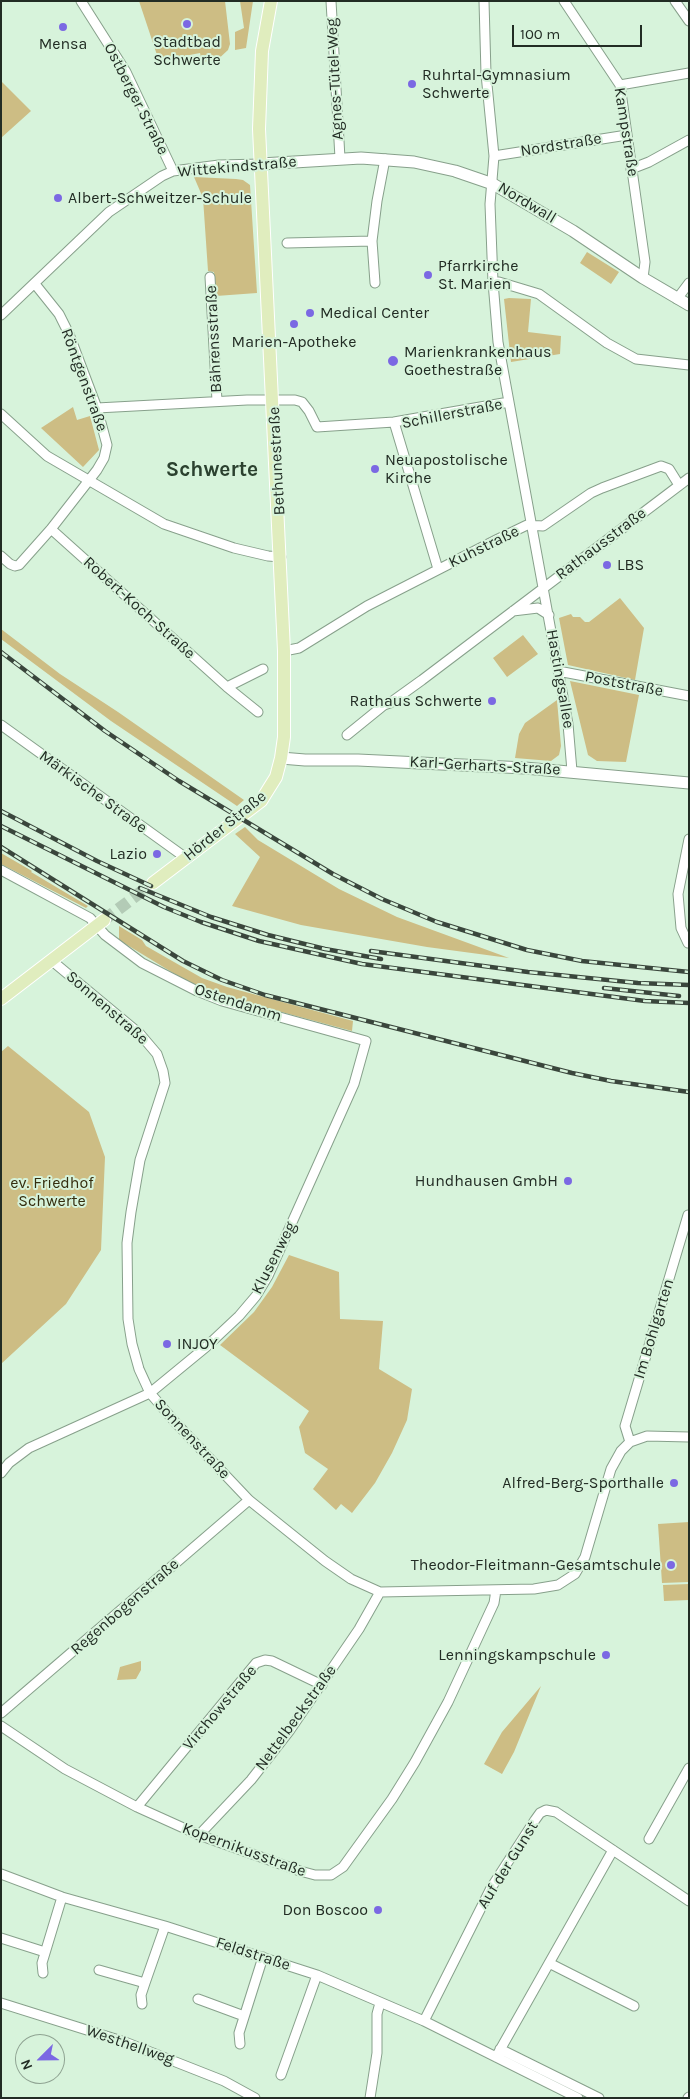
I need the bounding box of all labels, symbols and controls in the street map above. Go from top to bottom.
scale bar [515,15,645,47]
marker: Stadtbad Schwerte [181,18,193,30]
street label: Agnes-Tütel-Weg [322,18,348,140]
marker: Mensa [57,21,69,33]
text: 100 m [520,25,560,43]
place label: Stadtbad Schwerte [153,32,221,70]
place label: Mensa [39,34,87,54]
street label: Ostberger Straße [99,40,173,158]
place label: Ruhrtal-Gymnasium Schwerte [422,65,571,103]
marker: Ruhrtal-Gymnasium Schwerte [406,78,418,90]
street label: Kampstraße [609,86,643,178]
street label: Nordstraße [519,129,603,161]
street label: Wittekindstraße [177,152,297,182]
street label: Nordwall [494,178,560,228]
place label: Albert-Schweitzer-Schule [68,188,252,208]
marker: Albert-Schweitzer-Schule [52,192,64,204]
place label: Pfarrkirche St. Marien [438,256,518,294]
marker: Pfarrkirche St. Marien [422,269,434,281]
street label: Bährensstraße [202,285,226,393]
place label: Medical Center [320,303,429,323]
marker: Medical Center [304,307,316,319]
marker: Marien-Apotheke [288,318,300,330]
street label: Röntgenstraße [56,326,112,434]
place label: Marien-Apotheke [232,332,356,352]
place label: Marienkrankenhaus Goethestraße [404,342,551,380]
marker: Marienkrankenhaus Goethestraße [386,354,400,368]
street label: Schillerstraße [400,395,504,433]
street label: Bethunestraße [265,406,289,516]
place label: Neuapostolische Kirche [385,450,508,488]
district label: Schwerte [166,457,258,483]
marker: Neuapostolische Kirche [369,463,381,475]
street label: Rathausstraße [552,504,650,584]
street label: Kuhstraße [446,522,522,572]
street label: Robert-Koch-Straße [79,553,199,663]
place label: LBS [617,555,644,575]
marker: LBS [601,559,613,571]
street label: Hastingsallee [542,628,578,730]
street label: Poststraße [583,667,665,701]
place label: Rathaus Schwerte [350,691,482,711]
marker: Rathaus Schwerte [486,695,498,707]
street label: Märkische Straße [35,746,151,838]
street label: Karl-Gerharts-Straße [409,752,561,780]
street label: Hörder Straße [180,787,270,865]
place label: Lazio [110,844,147,864]
marker: Lazio [151,848,163,860]
street label: Sonnenstraße [62,967,152,1049]
street label: Ostendamm [192,980,284,1026]
place label: Hundhausen GmbH [415,1171,558,1191]
park label: ev. Friedhof Schwerte [10,1173,94,1211]
marker: Hundhausen GmbH [562,1175,574,1187]
street label: Klusenweg [248,1218,300,1298]
street label: Im Bohlgarten [630,1277,678,1381]
place label: INJOY [177,1334,218,1354]
marker: INJOY [161,1338,173,1350]
street label: Sonnenstraße [150,1395,234,1483]
place label: Alfred-Berg-Sporthalle [502,1473,664,1493]
marker: Alfred-Berg-Sporthalle [668,1477,680,1489]
street label: Regenbogenstraße [67,1555,183,1659]
place label: Theodor-Fleitmann-Gesamtschule [411,1555,661,1575]
marker: Theodor-Fleitmann-Gesamtschule [665,1559,677,1571]
place label: Lenningskampschule [438,1645,596,1665]
marker: Lenningskampschule [600,1649,612,1661]
street label: Nettelbeckstraße [251,1661,341,1775]
street label: Virchowstraße [179,1662,261,1754]
street label: Auf der Gunst [473,1818,543,1912]
street label: Kopernikusstraße [179,1819,309,1881]
place label: Don Boscoo [282,1900,368,1920]
marker: Don Boscoo [372,1904,384,1916]
street label: Feldstraße [213,1933,293,1975]
street label: Westhellweg [83,2021,177,2069]
north arrow [15,2034,65,2084]
text: N [17,2057,36,2073]

